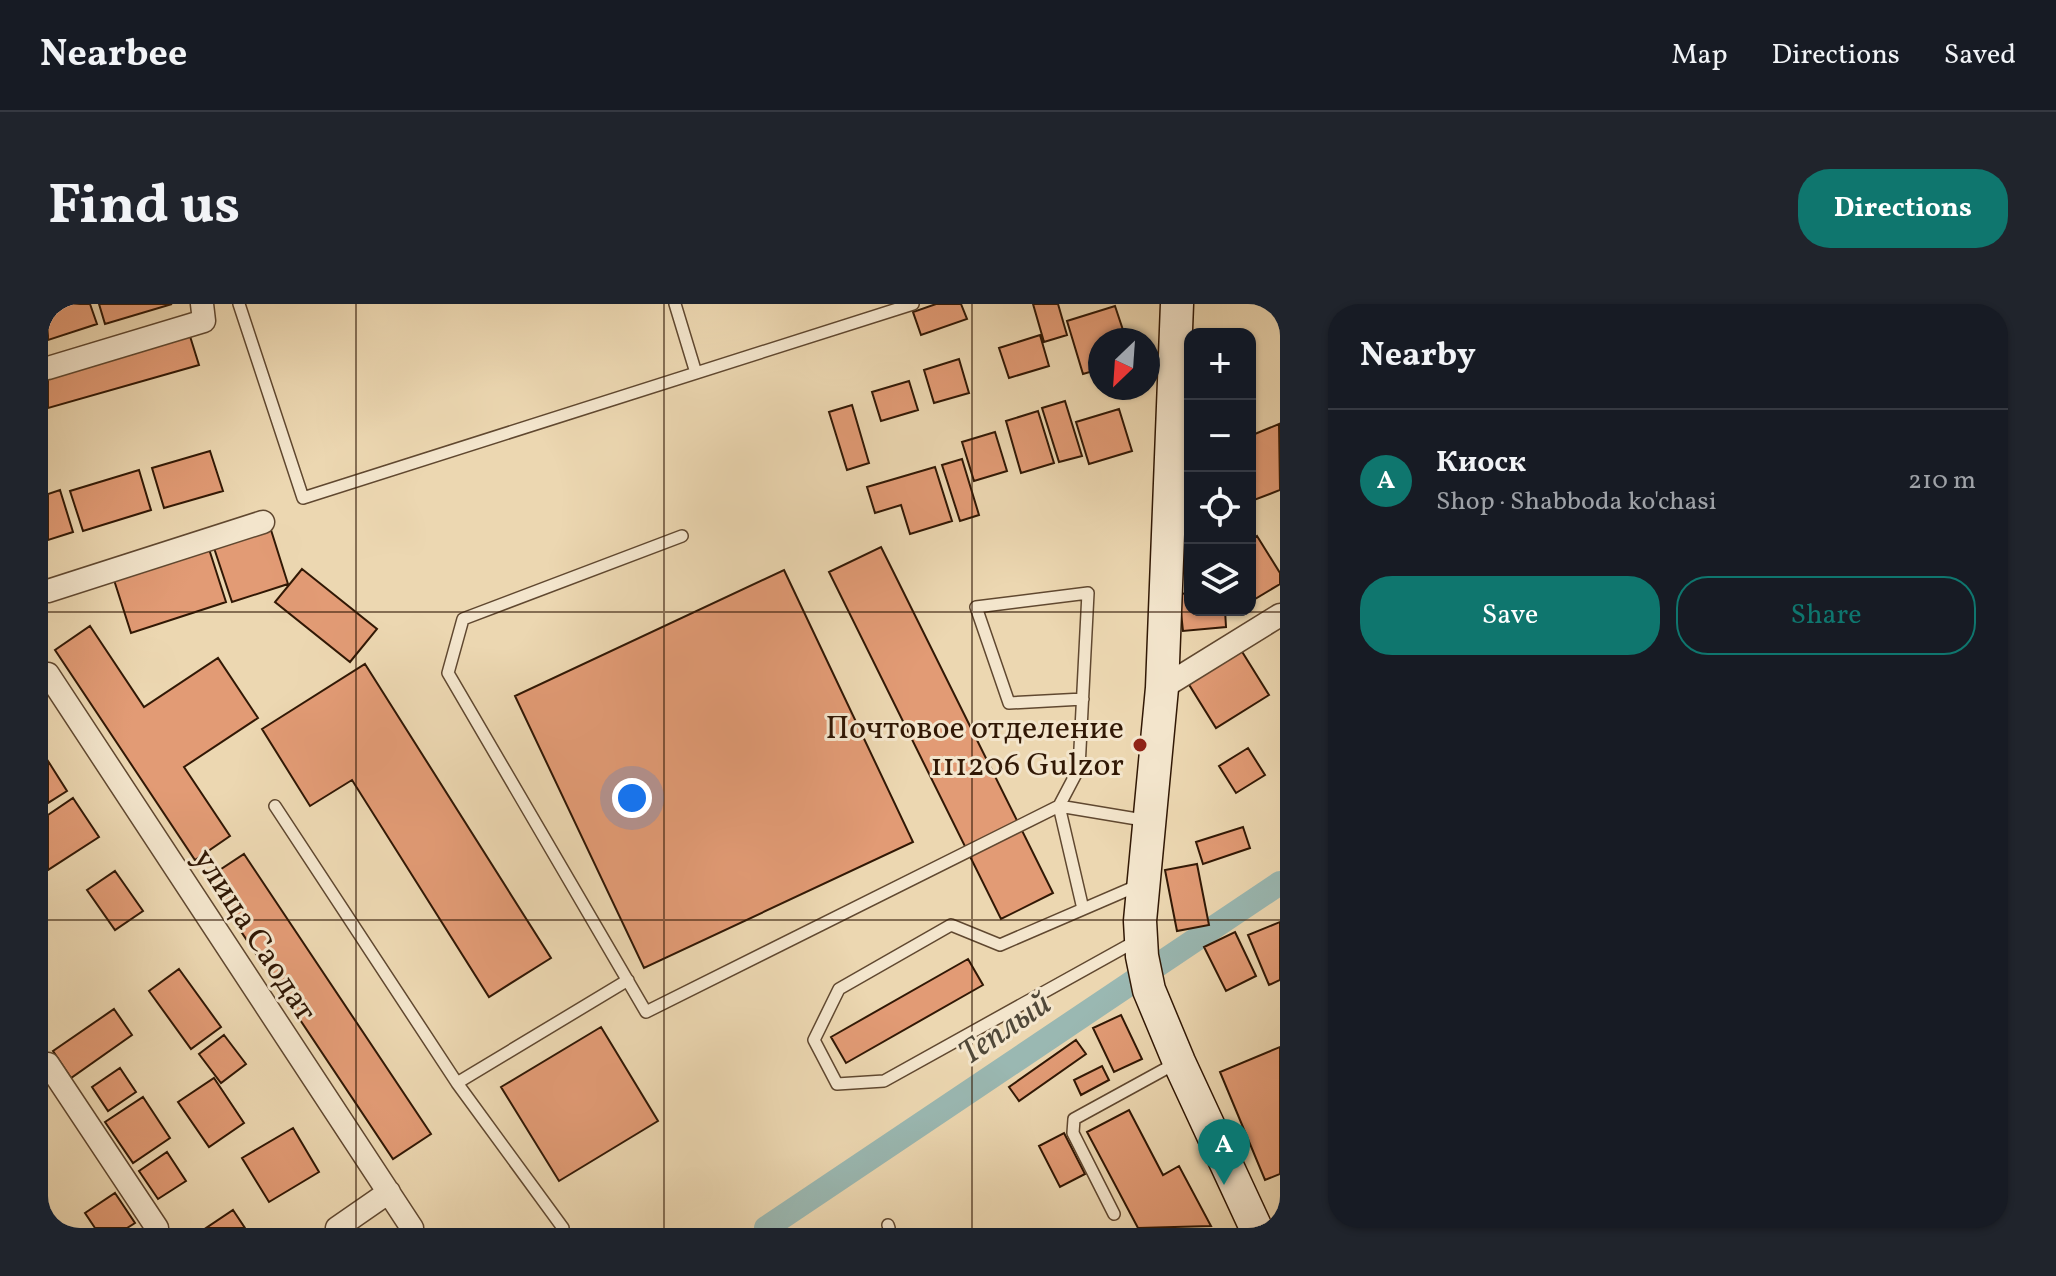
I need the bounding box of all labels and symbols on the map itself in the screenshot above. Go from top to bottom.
north arrow [1088,328,1160,400]
place label: Почтовое отделение 111206 Gulzor [825,708,1124,789]
marker: Почтовое отделение 111206 Gulzor [1131,736,1149,754]
your location [612,778,652,818]
street label: улица Саодат [181,841,326,1031]
water label: Теплый [950,982,1061,1078]
pin: A [1198,1119,1250,1185]

